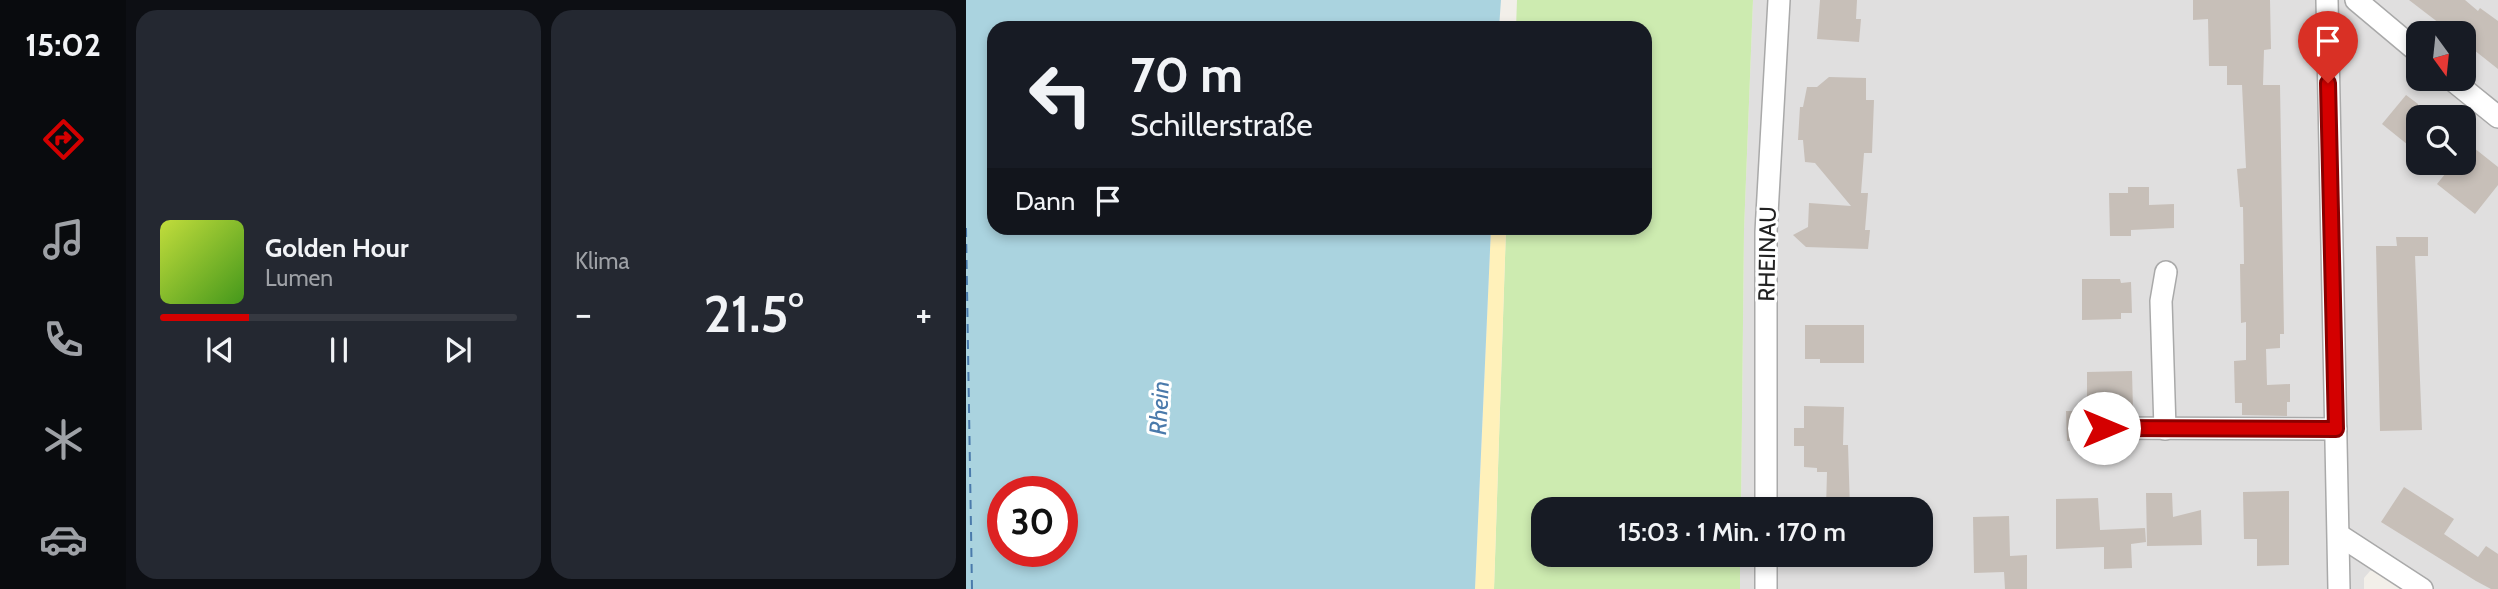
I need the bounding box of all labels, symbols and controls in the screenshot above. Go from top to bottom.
pin [2298,11,2358,83]
north arrow [2406,21,2476,91]
map controls [2406,21,2476,175]
icon: arrive [2309,22,2347,60]
text: 15:02 [25,25,101,64]
text: 70 m [1130,45,1243,104]
icon: left [1015,49,1106,140]
text: Schillerstraße [1130,105,1313,144]
button: search [2406,105,2476,175]
icon: directions [39,115,88,164]
icon: arrive [1089,182,1127,220]
text: Dann [1015,185,1075,217]
street label: RHEINAU [1752,206,1782,302]
icon: music [39,215,88,264]
text: Golden Hour [265,232,408,264]
text: Klima [575,247,630,275]
text: Lumen [265,264,333,292]
text: 21.5° [703,282,804,345]
text: − [575,290,592,337]
text: + [915,290,932,337]
icon: phone [39,315,88,364]
icon: previous [201,331,239,369]
icon: pause [320,331,358,369]
icon: next [439,331,477,369]
water label: Rhein [1143,380,1175,436]
position arrow [2067,391,2141,465]
icon: climate [39,415,88,464]
speed limit sign: 30 [987,476,1078,567]
icon: car [39,515,88,564]
text: 15:03 · 1 Min. · 170 m [1618,516,1846,548]

